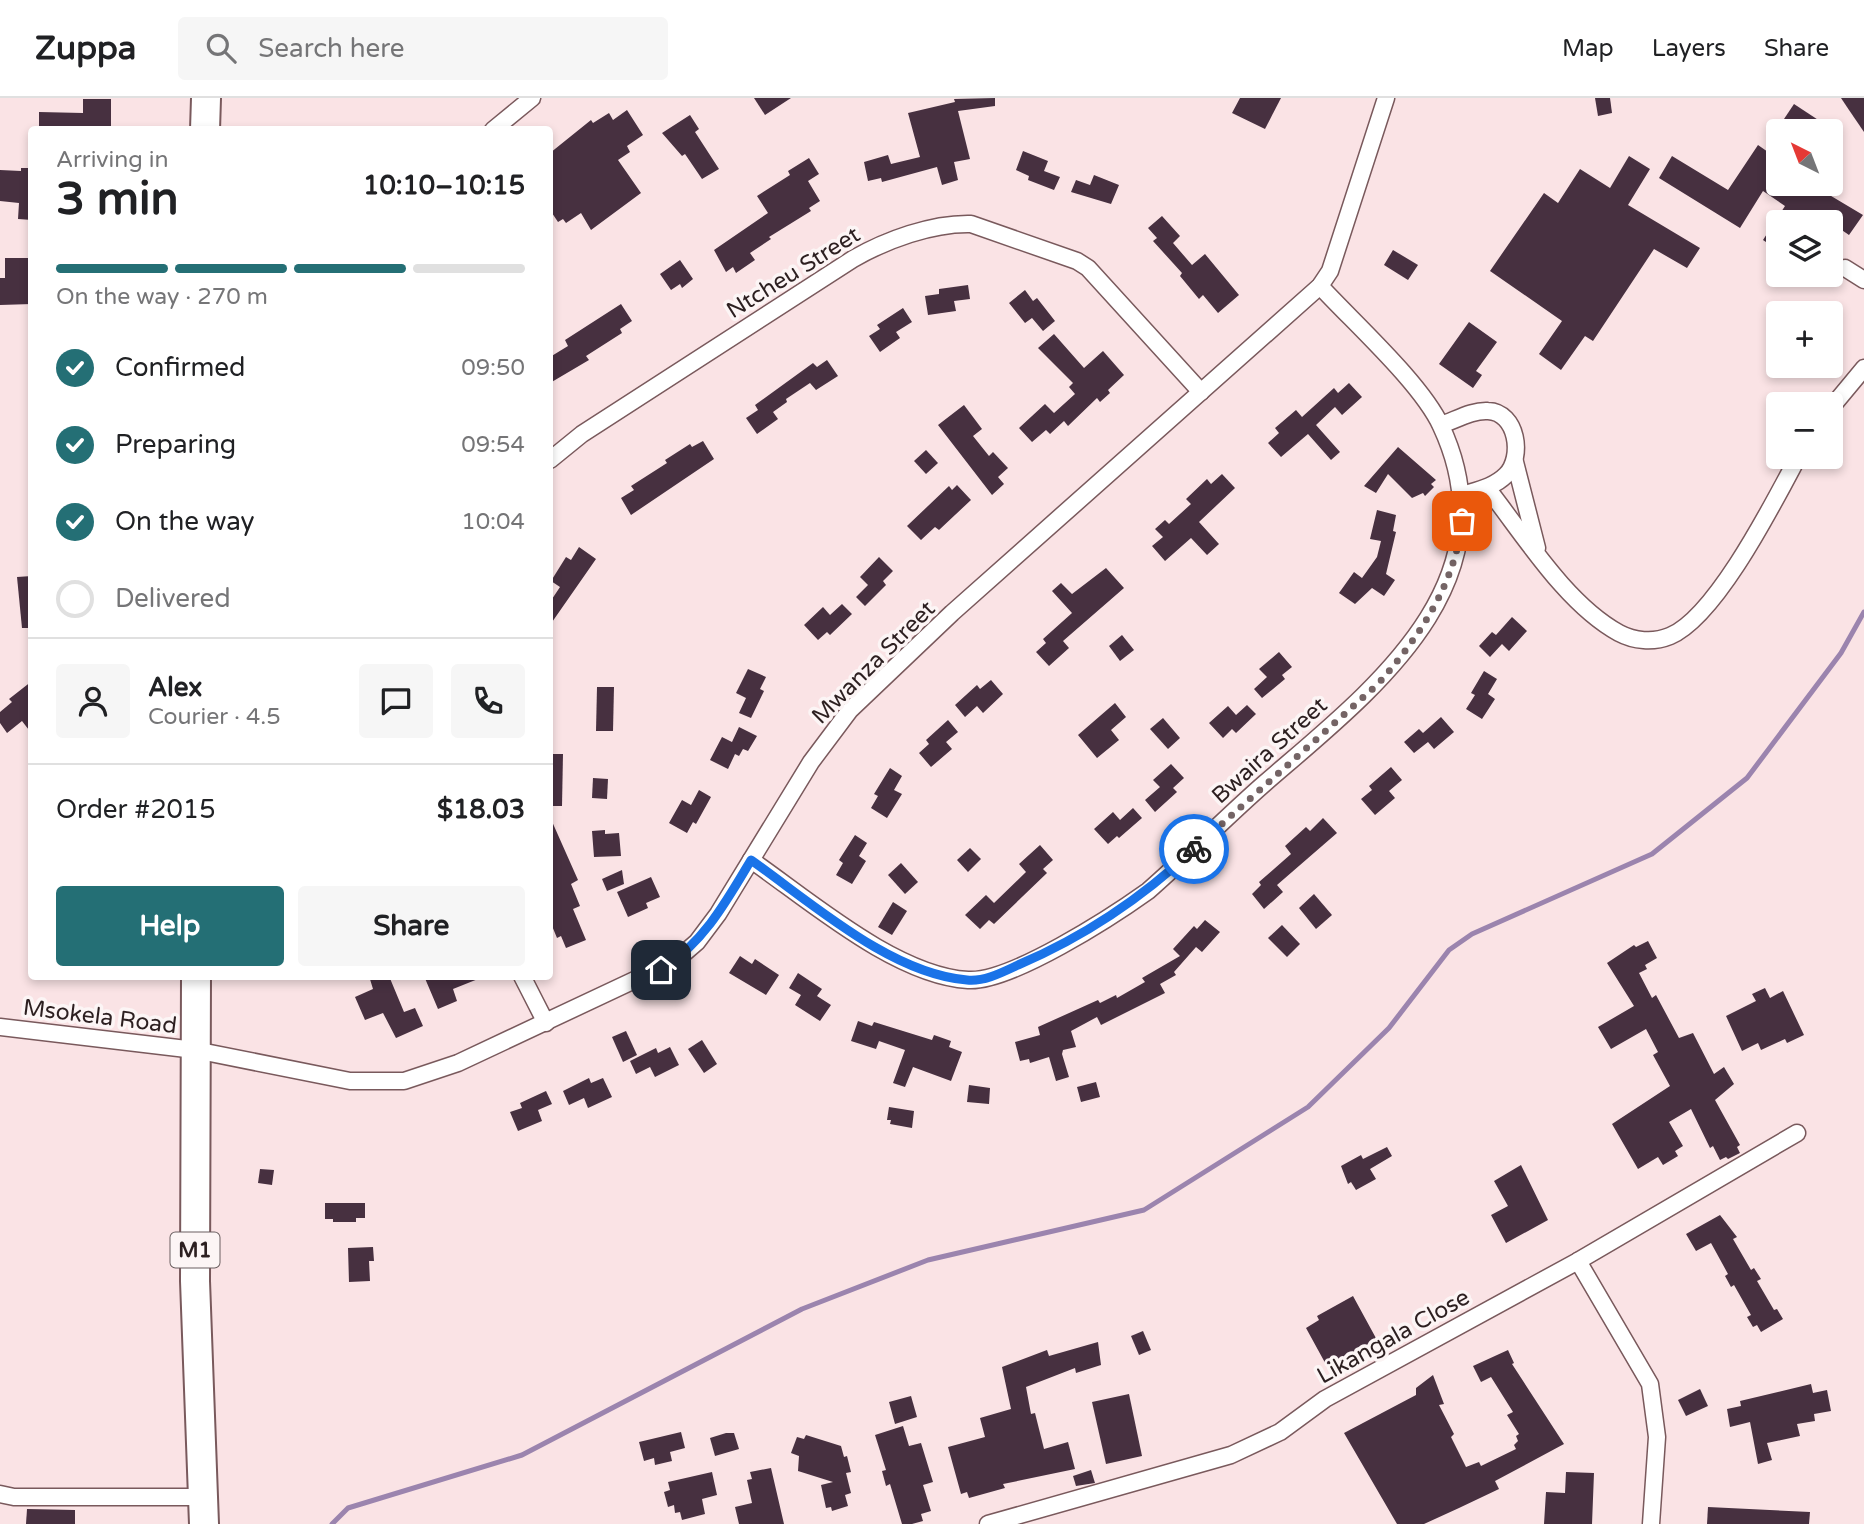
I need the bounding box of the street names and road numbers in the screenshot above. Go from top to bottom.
street label: Ntcheu Street [722,221,866,325]
street label: Mwanza Street [806,595,941,730]
street label: Bwaira Street [1206,691,1333,810]
street label: Msokela Road [21,994,178,1040]
road number: M1 [170,1232,220,1268]
street label: Likangala Close [1312,1283,1475,1390]

